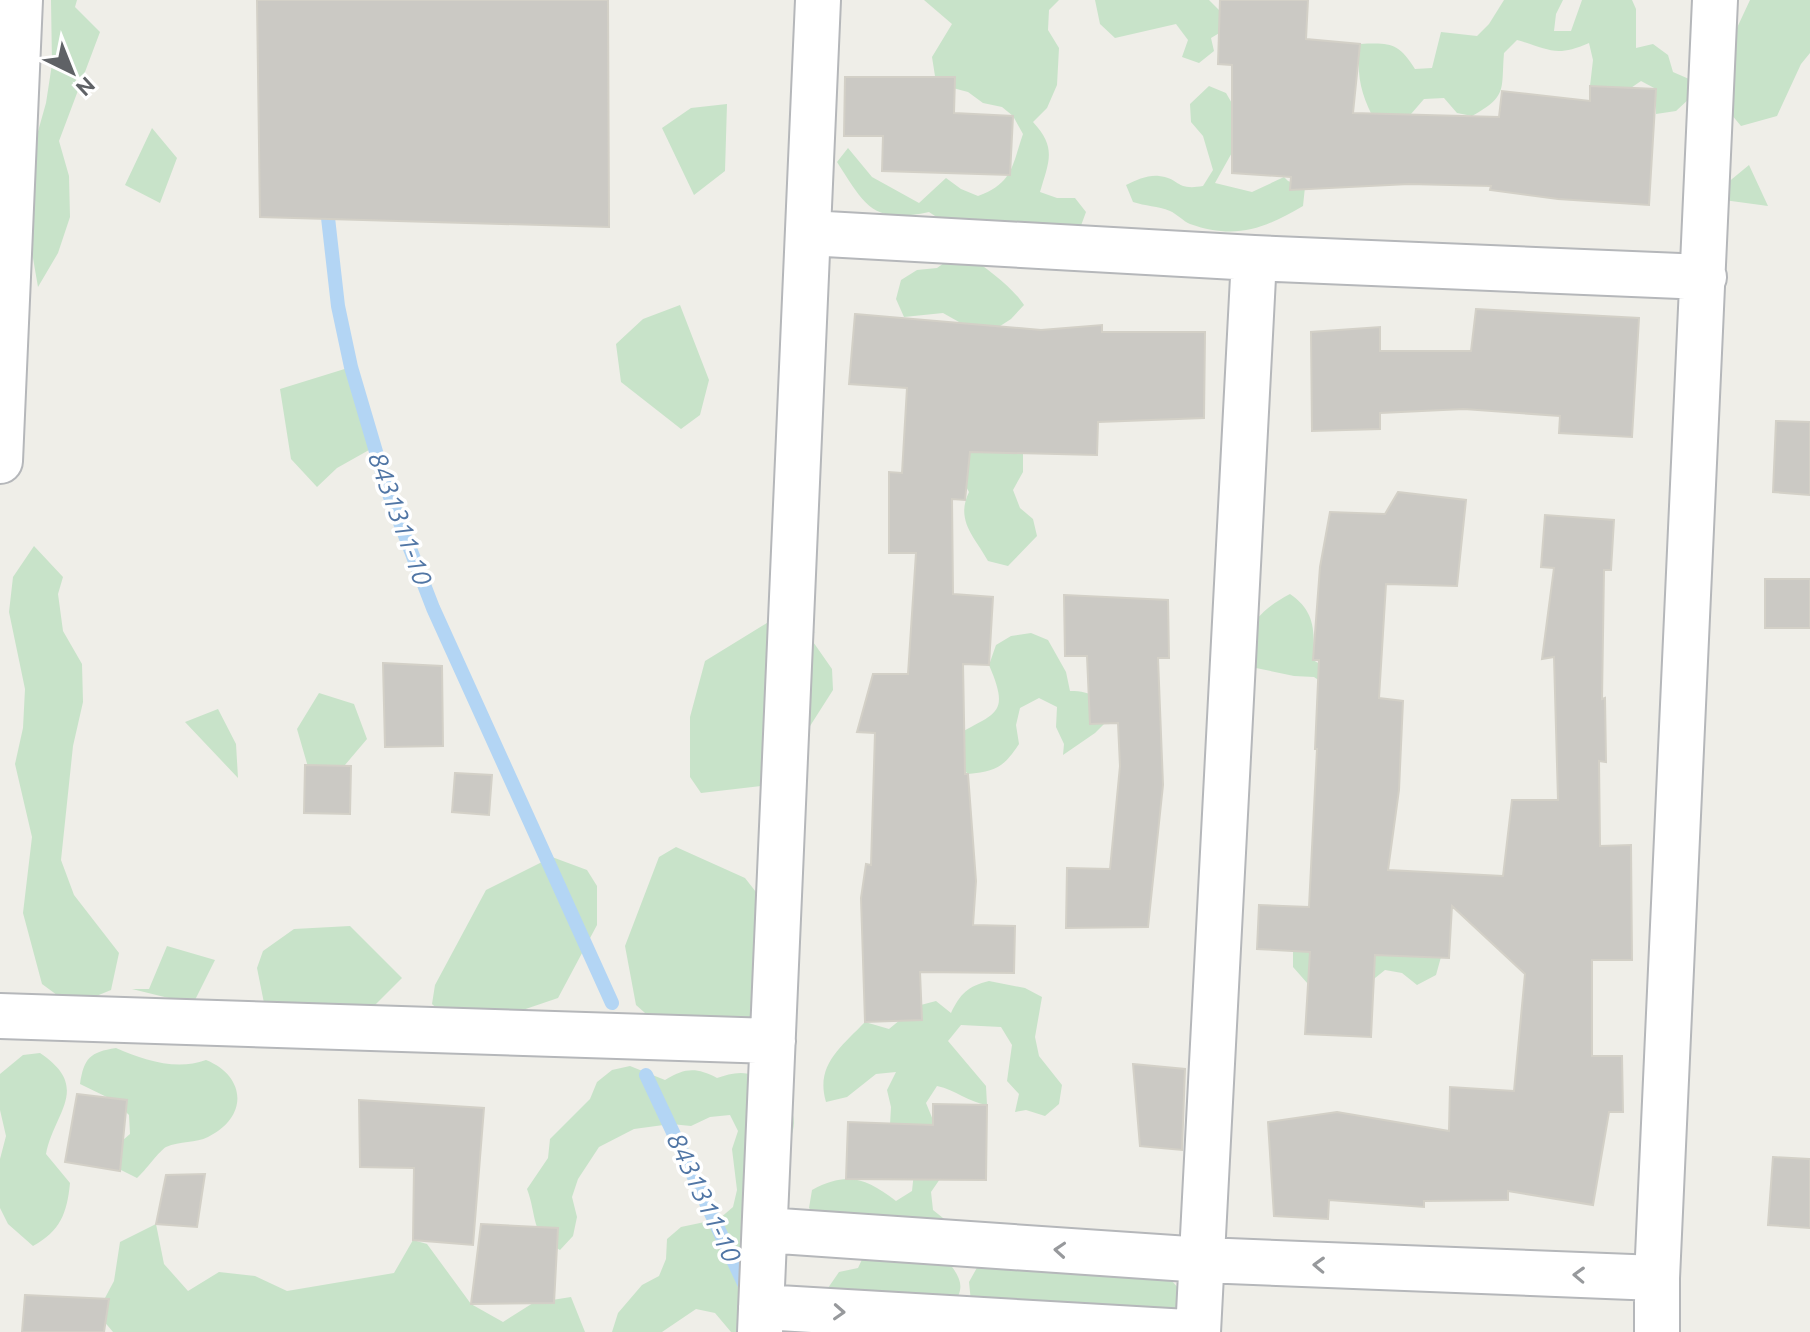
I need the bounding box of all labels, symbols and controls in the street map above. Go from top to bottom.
north arrow [32,32,112,112]
text: N [71,72,101,102]
water label: 8431311-10 [363,448,438,589]
water label: 8431311-10 [662,1128,747,1267]
one-way arrow [1053,1242,1066,1259]
one-way arrow [1312,1256,1325,1273]
one-way arrow [1572,1267,1585,1284]
one-way arrow [833,1303,846,1320]

